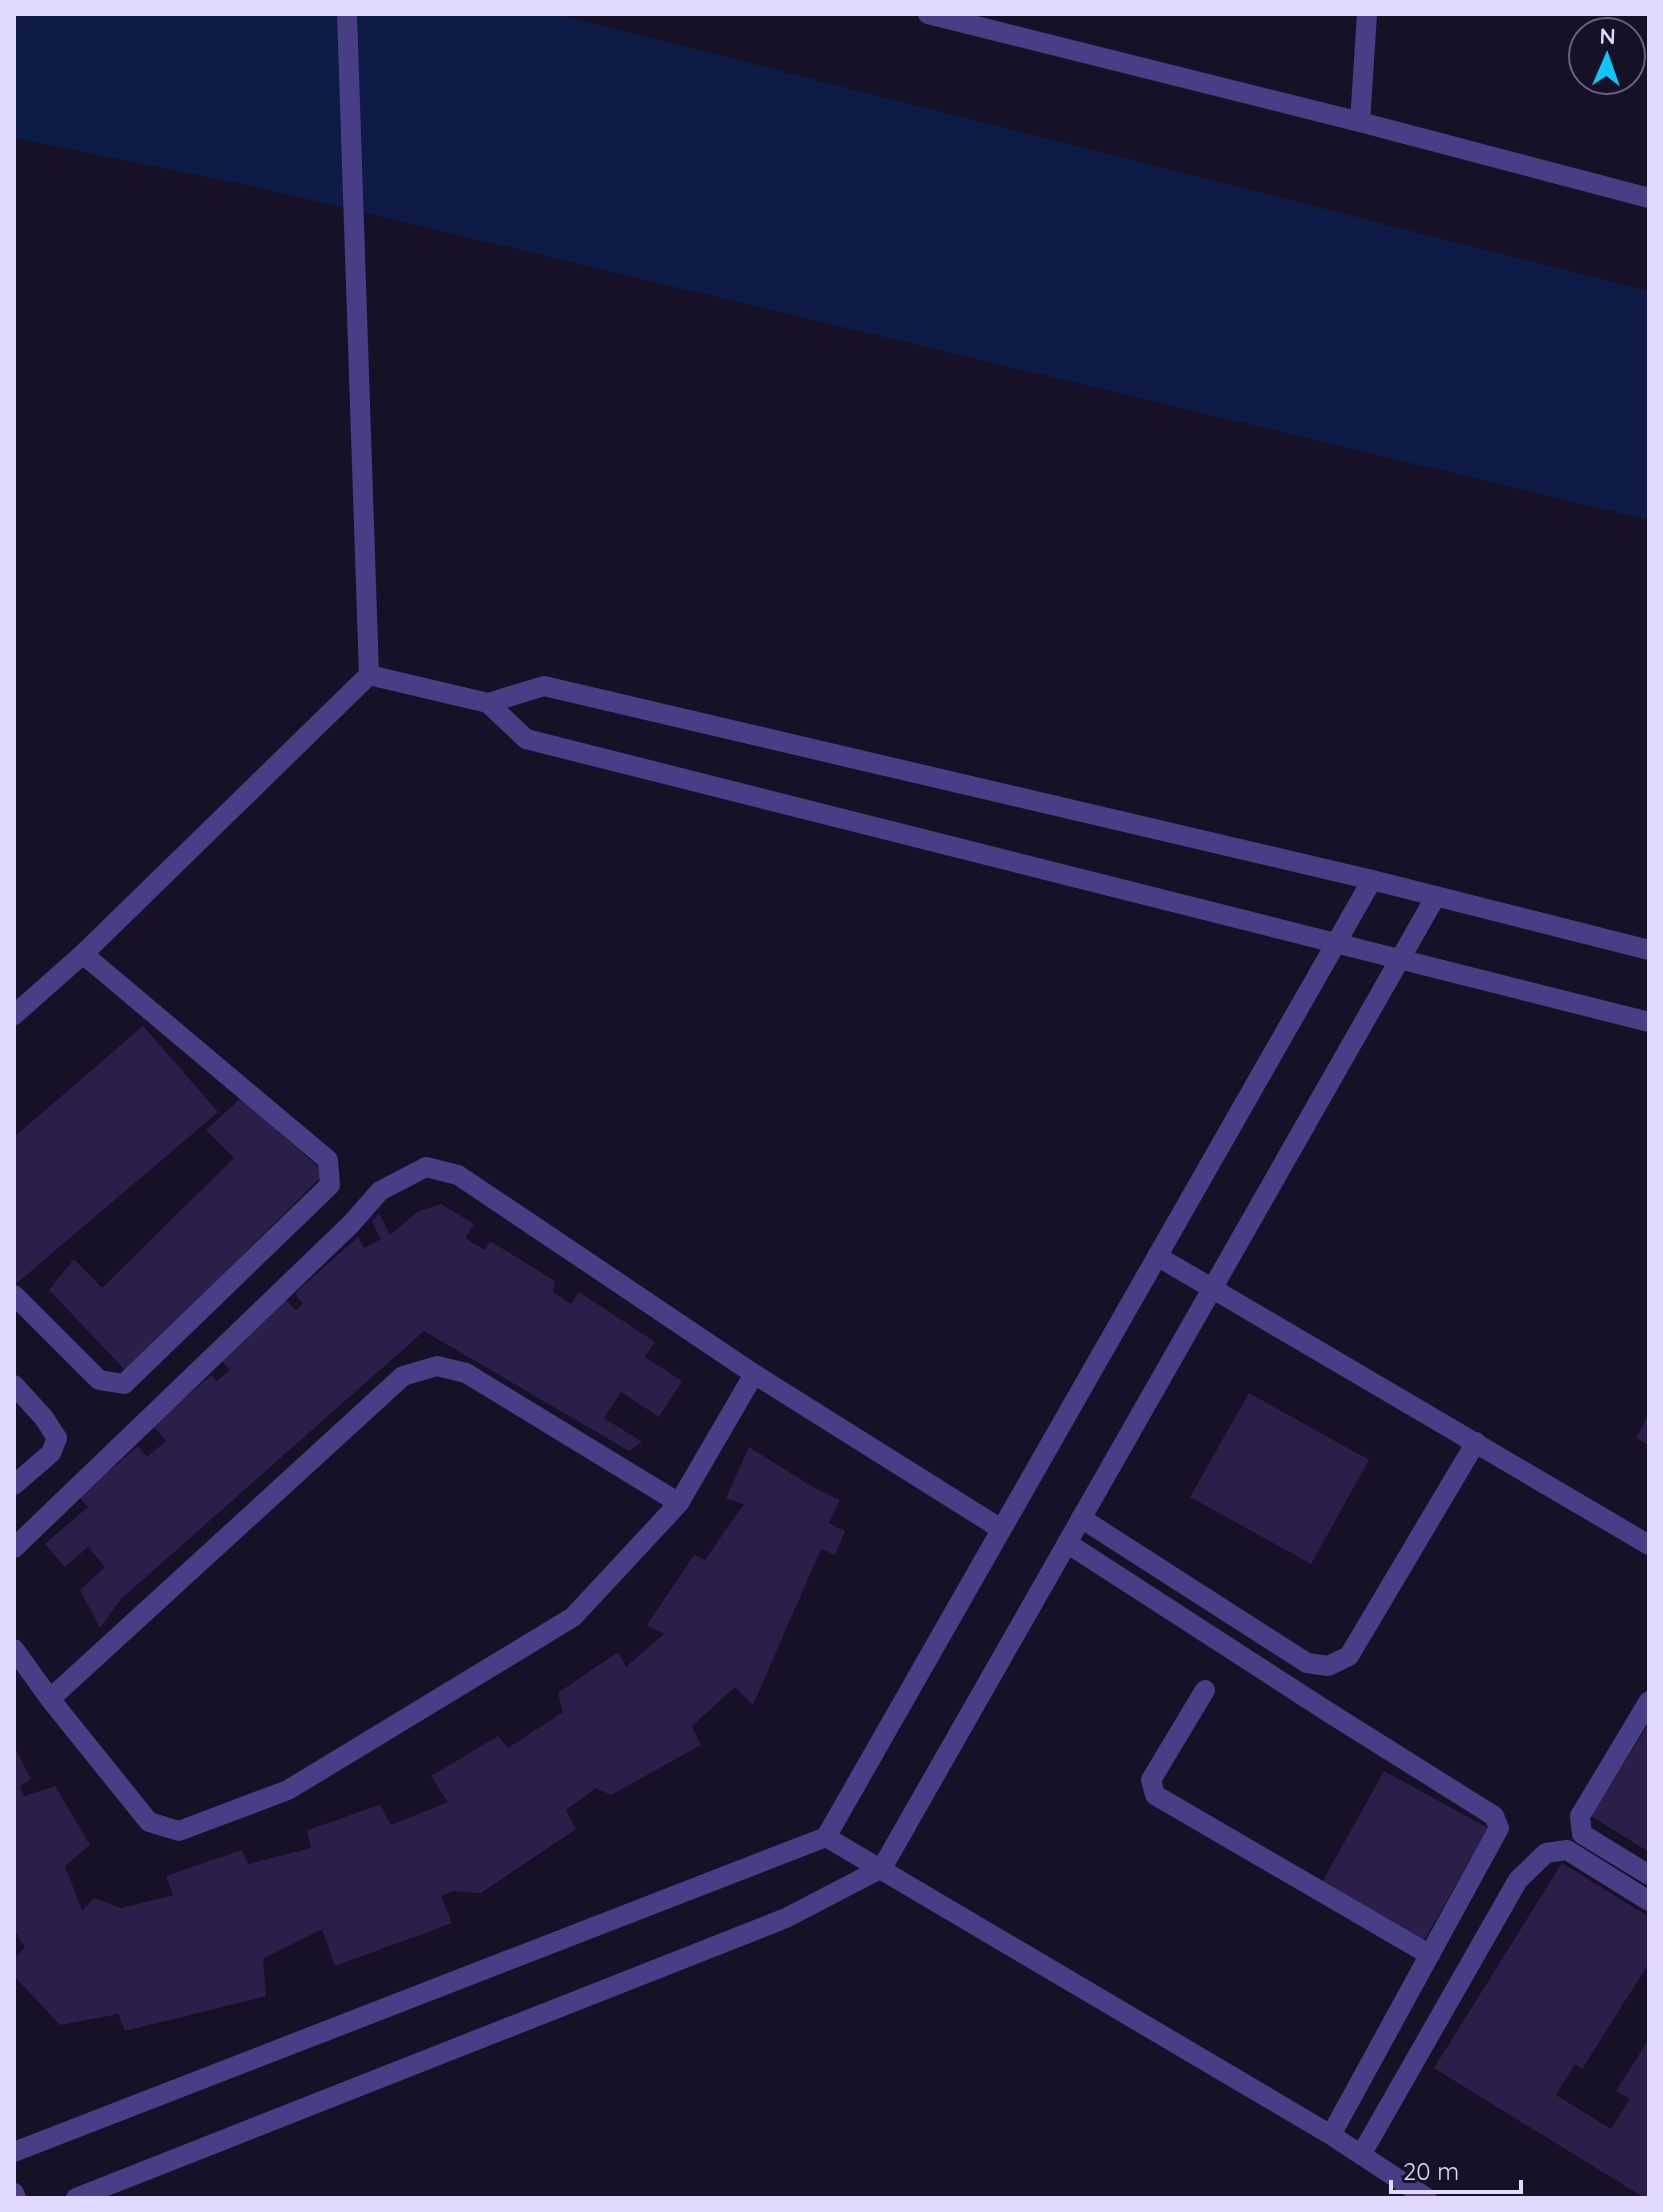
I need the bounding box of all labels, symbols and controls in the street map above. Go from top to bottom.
north arrow [1567,16,1647,96]
text: N [1599,22,1616,50]
scale bar [1391,2144,1521,2194]
text: 20 m [1403,2156,1459,2186]

